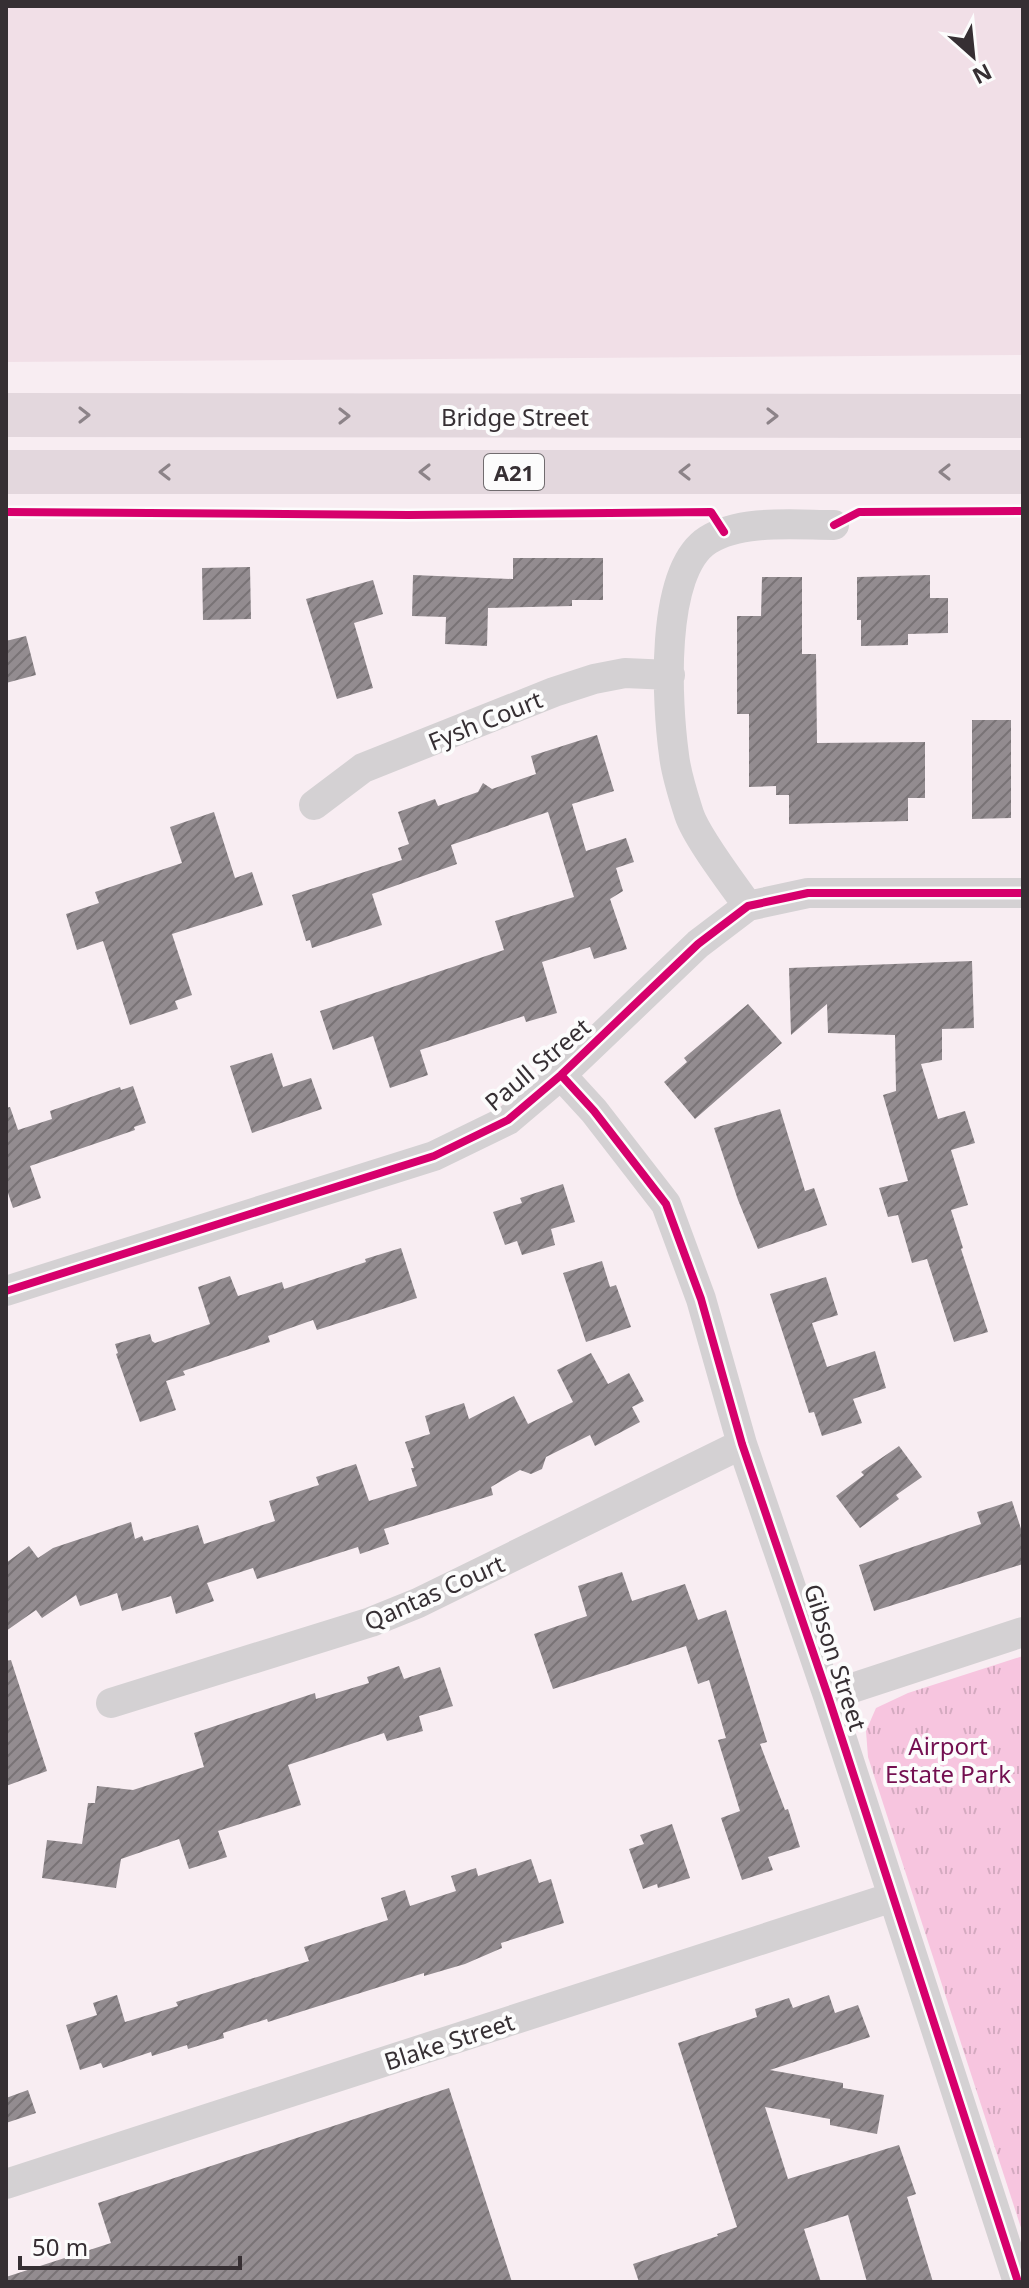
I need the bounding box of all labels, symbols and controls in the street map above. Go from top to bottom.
north arrow [933,16,1013,96]
text: N [968,57,997,92]
street label: Bridge Street [441,400,589,433]
one-way arrow [78,407,91,424]
one-way arrow [338,407,351,425]
one-way arrow [766,407,779,425]
road number: A21 [484,454,544,490]
one-way arrow [158,463,171,481]
one-way arrow [418,463,431,481]
one-way arrow [678,463,691,481]
one-way arrow [938,463,951,481]
street label: Fysh Court [423,682,547,758]
street label: Paull Street [477,1010,597,1118]
street label: Qantas Court [359,1546,510,1638]
street label: Gibson Street [797,1579,875,1735]
park label: Airport Estate Park [885,1729,1011,1790]
street label: Blake Street [380,2004,519,2078]
scale bar [20,2220,240,2270]
text: 50 m [32,2230,88,2263]

